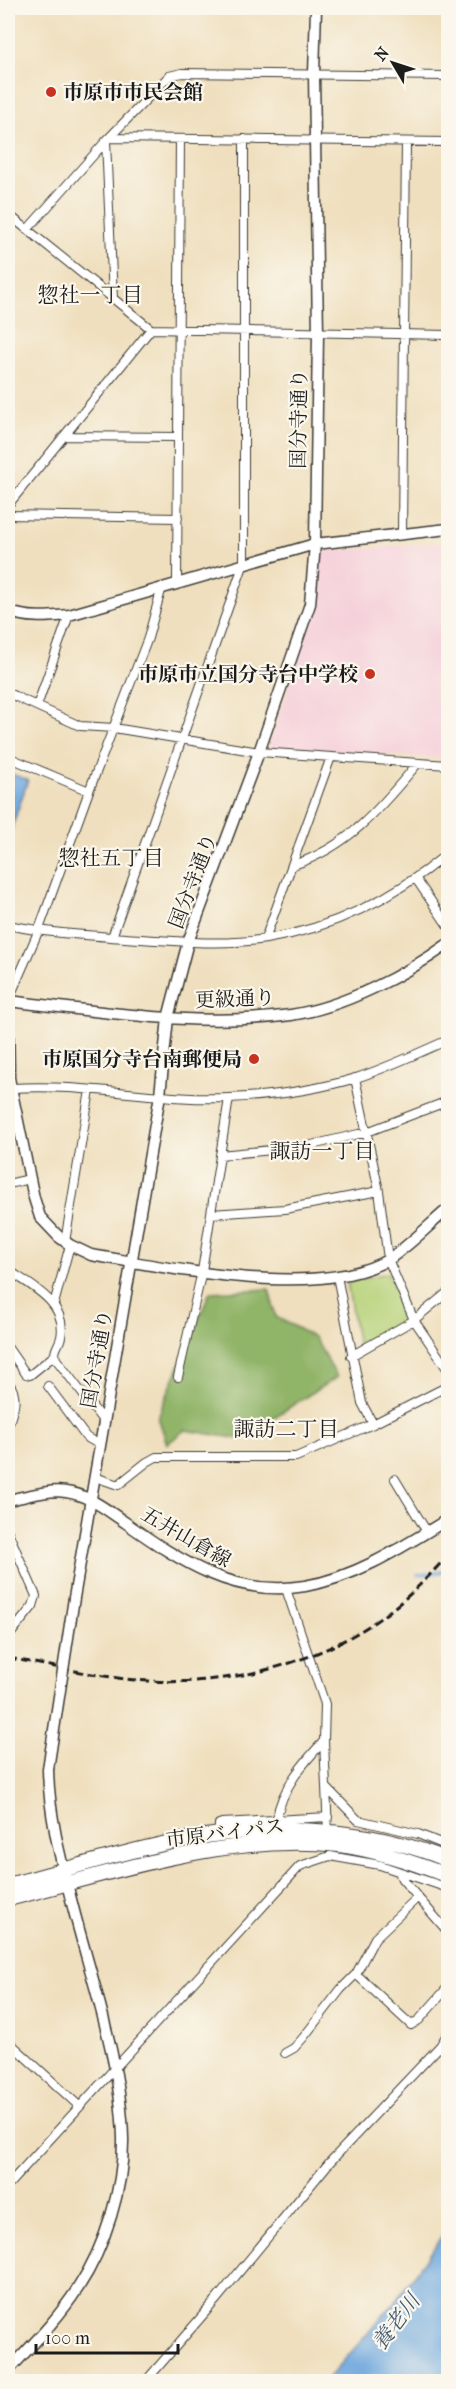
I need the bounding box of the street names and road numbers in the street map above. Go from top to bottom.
street label: 国分寺通り [287,369,311,469]
street label: 国分寺通り [164,830,222,932]
street label: 更級通り [195,986,275,1012]
street label: 国分寺通り [77,1308,117,1410]
street label: 五井山倉線 [137,1502,235,1572]
street label: 市原バイパス [164,1814,286,1852]

